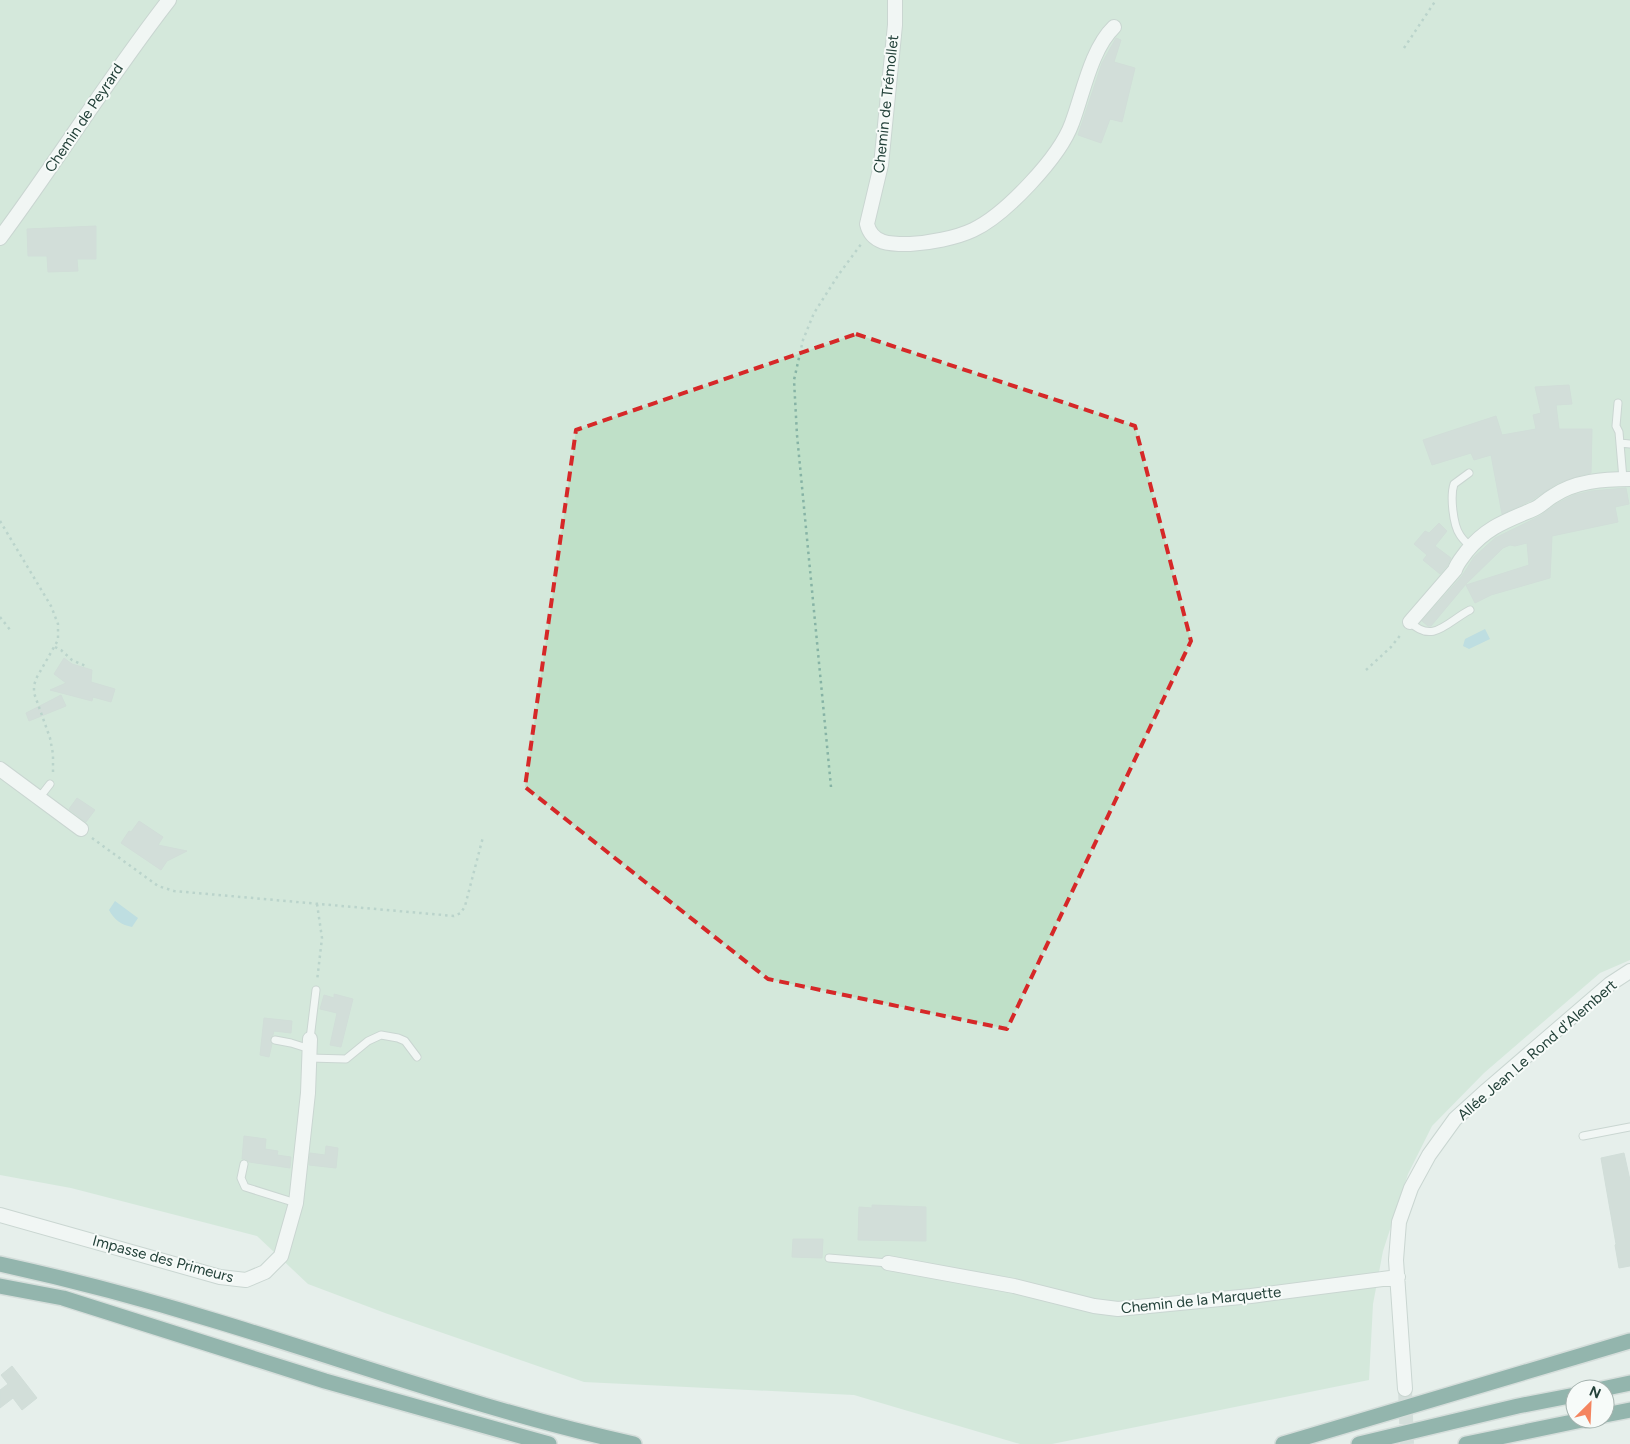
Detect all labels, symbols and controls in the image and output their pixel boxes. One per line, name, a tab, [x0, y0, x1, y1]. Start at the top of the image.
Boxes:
street label: Chemin de Trémollet	[870, 34, 902, 174]
street label: Chemin de Peyrard	[41, 60, 127, 176]
street label: Allée Jean Le Rond d'Alembert	[1454, 976, 1621, 1124]
street label: Impasse des Primeurs	[90, 1231, 236, 1287]
street label: Chemin de la Marquette	[1120, 1283, 1282, 1317]
north arrow	[1565, 1379, 1615, 1429]
text: N	[1587, 1383, 1603, 1403]

